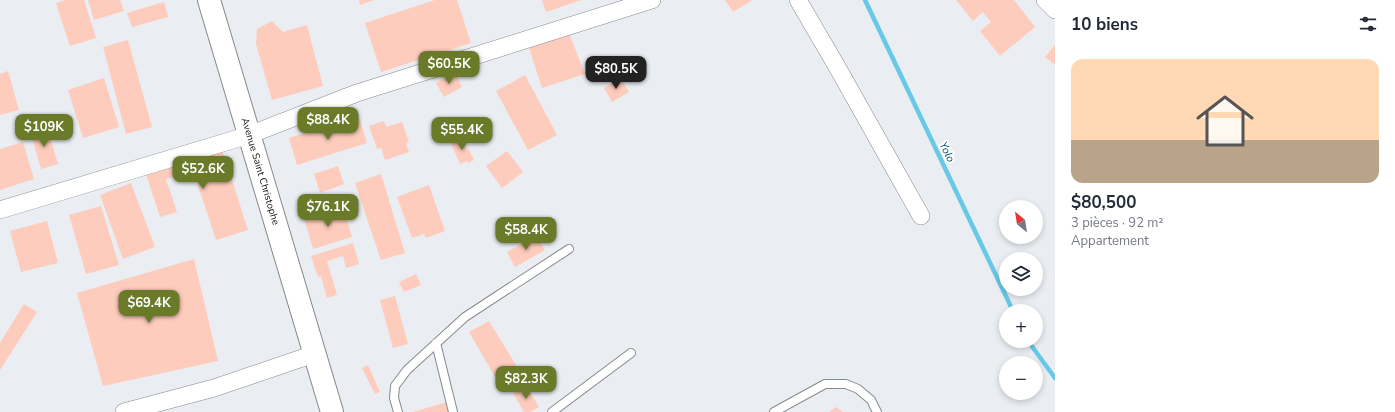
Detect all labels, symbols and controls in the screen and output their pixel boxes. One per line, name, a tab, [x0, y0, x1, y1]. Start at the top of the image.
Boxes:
text: 10 biens	[1071, 13, 1138, 36]
icon: filters	[1357, 13, 1379, 35]
pin: $60.5K	[416, 51, 482, 85]
text: $60.5K	[427, 55, 471, 73]
pin: $80.5K	[583, 56, 649, 90]
text: $80.5K	[594, 60, 638, 78]
icon: home	[1189, 85, 1261, 157]
pin: $88.4K	[295, 107, 361, 141]
text: $88.4K	[306, 111, 350, 129]
pin: $109K	[16, 114, 72, 148]
street label: Avenue Saint Christophe	[238, 116, 283, 227]
pin: $55.4K	[429, 117, 495, 151]
text: $109K	[24, 118, 64, 136]
text: $55.4K	[440, 121, 484, 139]
water label: Yolo	[936, 139, 958, 165]
pin: $52.6K	[170, 156, 236, 190]
text: $52.6K	[181, 160, 225, 178]
text: $80,500	[1071, 191, 1136, 214]
pin: $76.1K	[295, 194, 361, 228]
text: $76.1K	[306, 198, 350, 216]
north arrow	[999, 200, 1043, 244]
map controls	[999, 200, 1043, 400]
text: 3 pièces · 92 m²	[1071, 214, 1163, 232]
pin: $58.4K	[493, 217, 559, 251]
text: $58.4K	[504, 221, 548, 239]
text: Appartement	[1071, 232, 1149, 250]
button: layers	[999, 252, 1043, 296]
pin: $69.4K	[116, 290, 182, 324]
text: $69.4K	[127, 294, 171, 312]
button: +	[999, 304, 1043, 348]
button: −	[999, 356, 1043, 400]
pin: $82.3K	[493, 366, 559, 400]
text: $82.3K	[504, 370, 548, 388]

